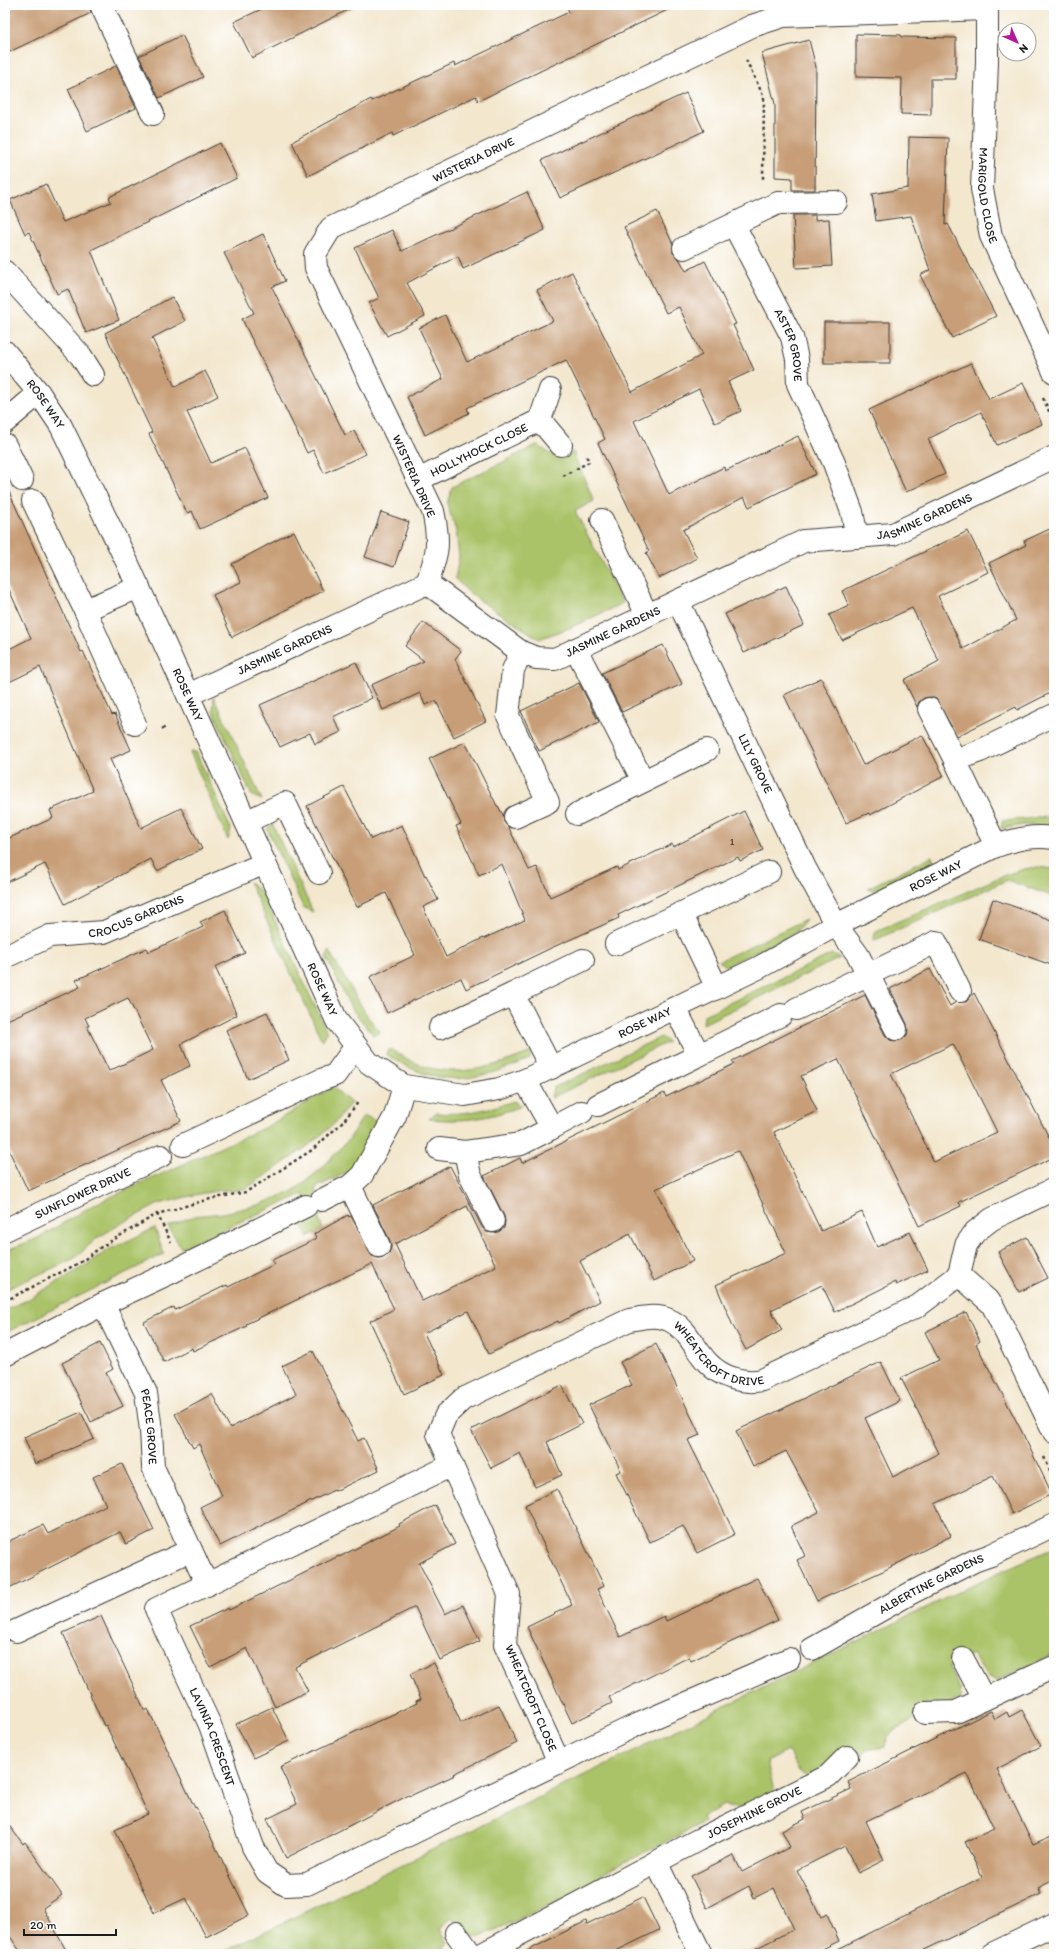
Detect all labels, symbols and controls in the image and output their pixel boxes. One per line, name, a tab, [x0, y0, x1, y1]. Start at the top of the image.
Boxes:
north arrow	[997, 22, 1037, 62]
text: N	[1016, 41, 1031, 56]
street label: WISTERIA DRIVE	[430, 134, 517, 185]
street label: MARIGOLD CLOSE	[975, 147, 1001, 246]
street label: ASTER GROVE	[771, 306, 805, 382]
street label: ROSE WAY	[24, 376, 68, 431]
street label: HOLLYHOCK CLOSE	[428, 420, 530, 480]
street label: WISTERIA DRIVE	[390, 433, 439, 520]
street label: JASMINE GARDENS	[876, 490, 975, 542]
street label: JASMINE GARDENS	[563, 603, 663, 660]
street label: JASMINE GARDENS	[235, 621, 335, 678]
street label: ROSE WAY	[169, 666, 206, 724]
street label: LILY GROVE	[735, 732, 776, 796]
house number: 1	[730, 835, 735, 848]
street label: ROSE WAY	[907, 857, 964, 895]
street label: CROCUS GARDENS	[88, 892, 186, 940]
street label: ROSE WAY	[304, 961, 341, 1018]
street label: ROSE WAY	[616, 1004, 673, 1041]
street label: SUNFLOWER DRIVE	[33, 1164, 133, 1222]
street label: WHEATCROFT DRIVE	[671, 1318, 765, 1388]
street label: PEACE GROVE	[138, 1386, 160, 1465]
street label: ALBERTINE GARDENS	[876, 1551, 986, 1617]
street label: WHEATCROFT CLOSE	[502, 1642, 560, 1754]
street label: LAVINIA CRESCENT	[187, 1685, 238, 1788]
street label: JOSEPHINE GROVE	[705, 1783, 804, 1841]
scale bar	[24, 1911, 116, 1937]
text: 20 m	[30, 1918, 57, 1932]

